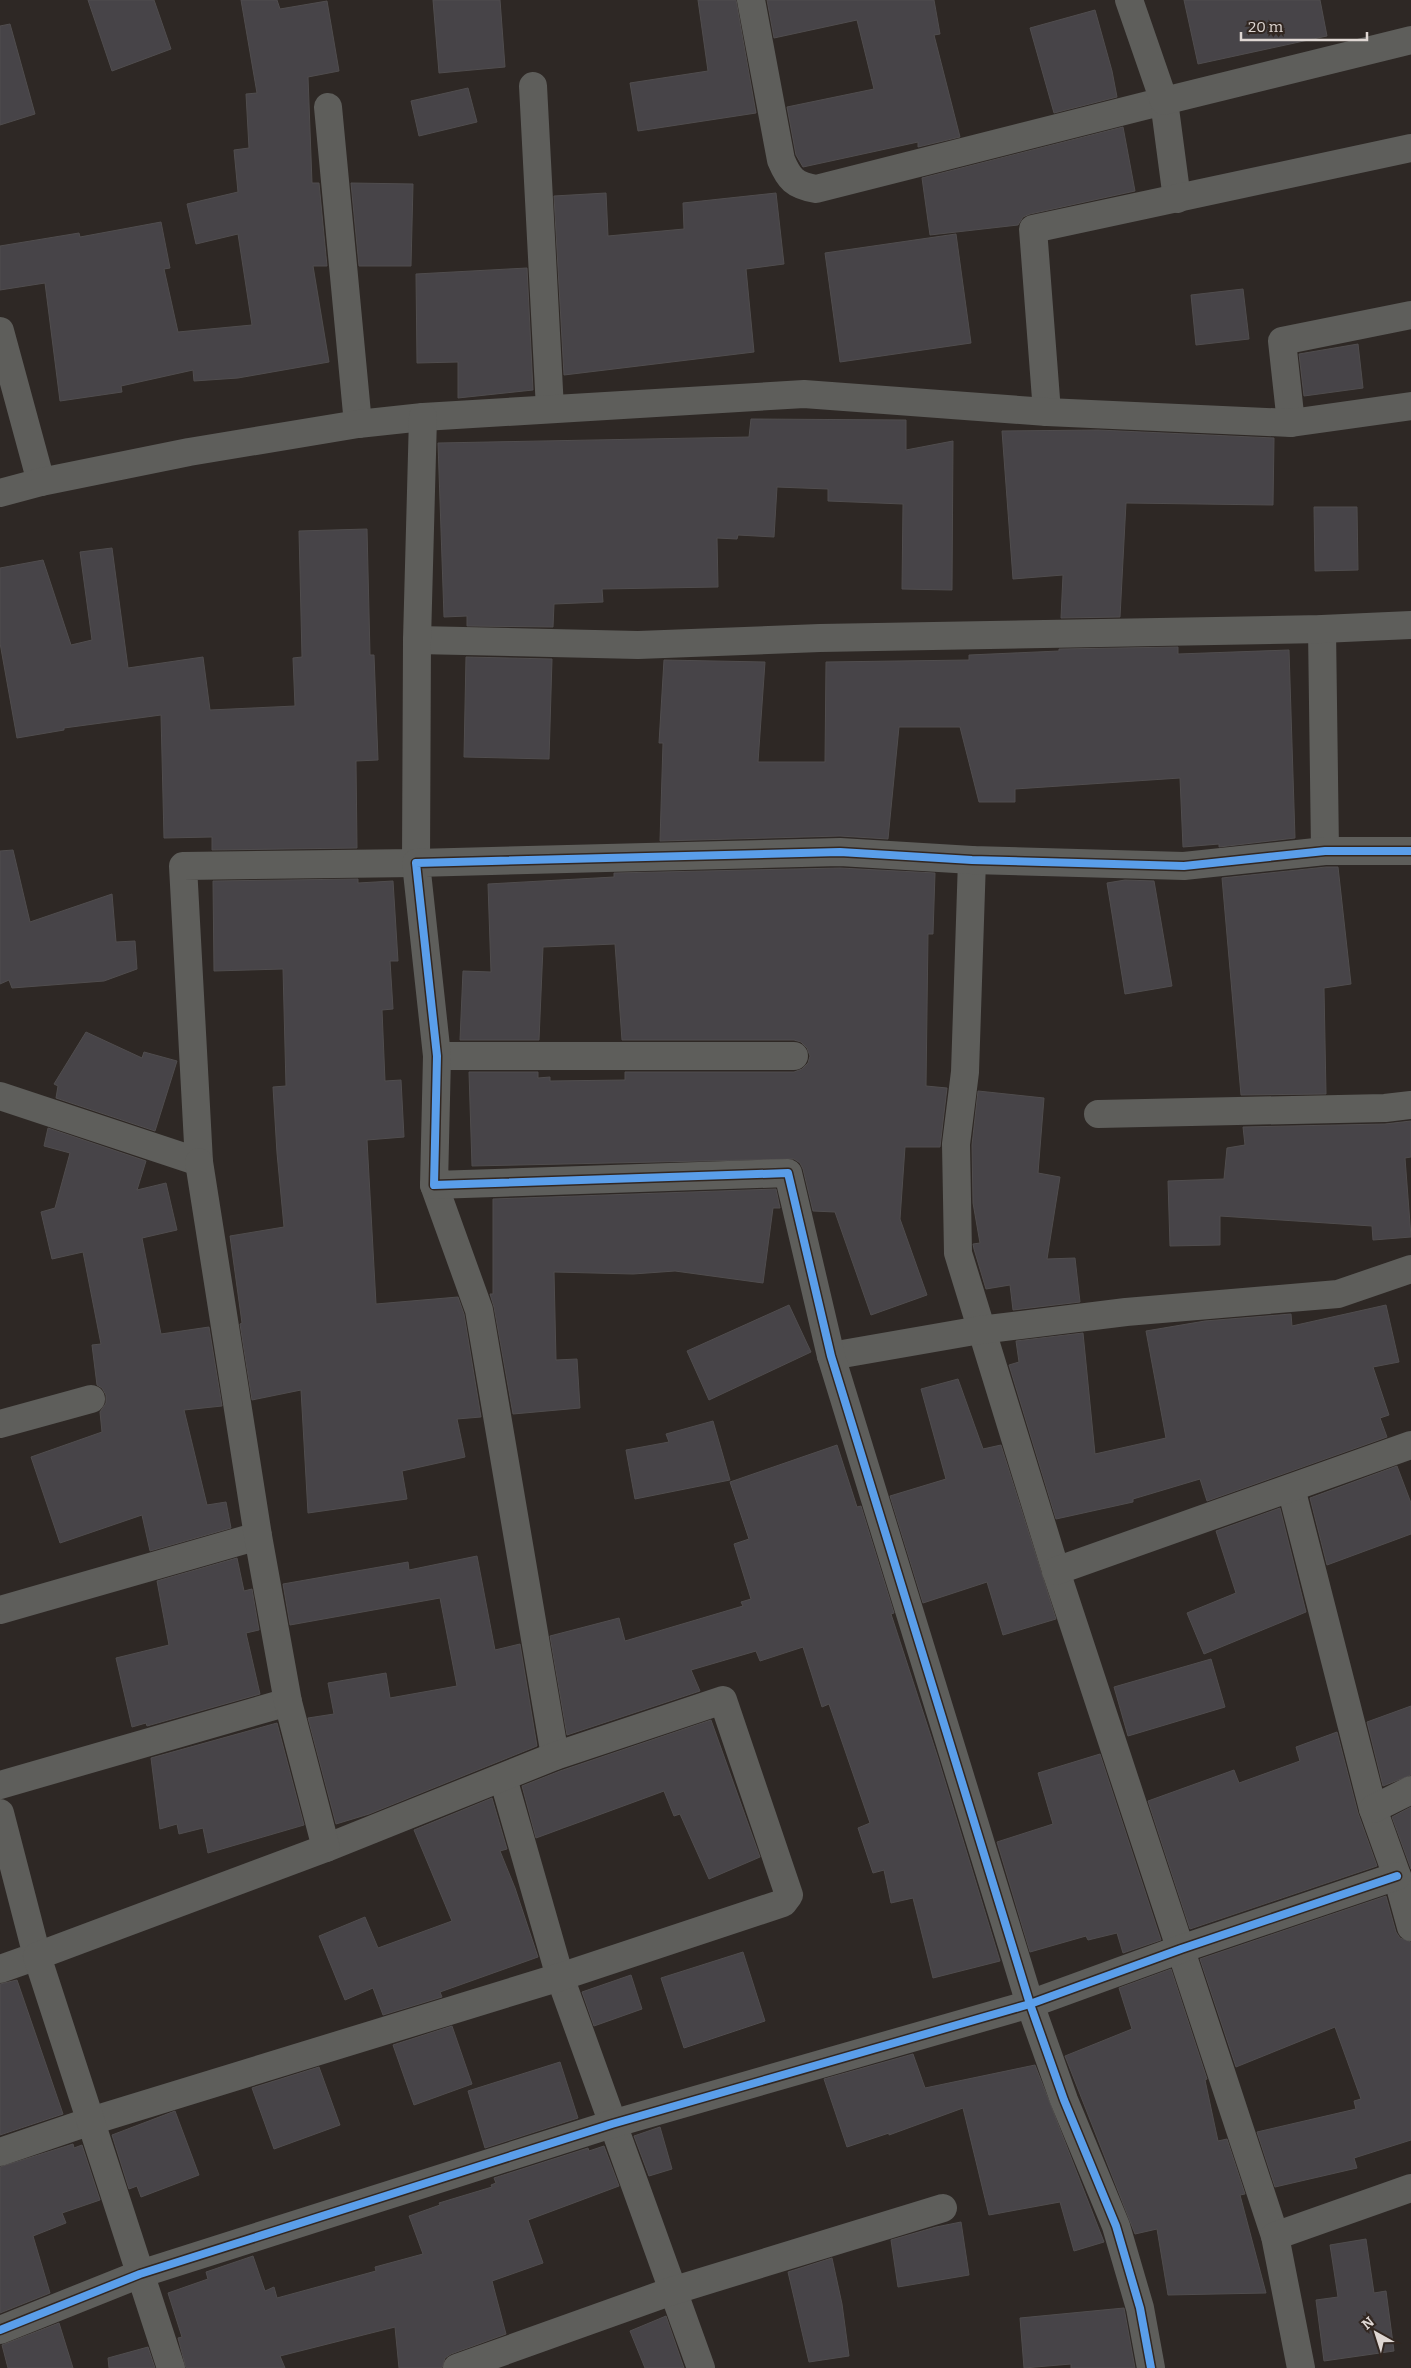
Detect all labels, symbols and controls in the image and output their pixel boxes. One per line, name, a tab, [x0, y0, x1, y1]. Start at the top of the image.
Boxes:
scale bar	[1241, 10, 1367, 42]
text: 20 m	[1248, 18, 1284, 36]
north arrow	[1351, 2308, 1401, 2358]
text: N	[1359, 2313, 1378, 2333]

